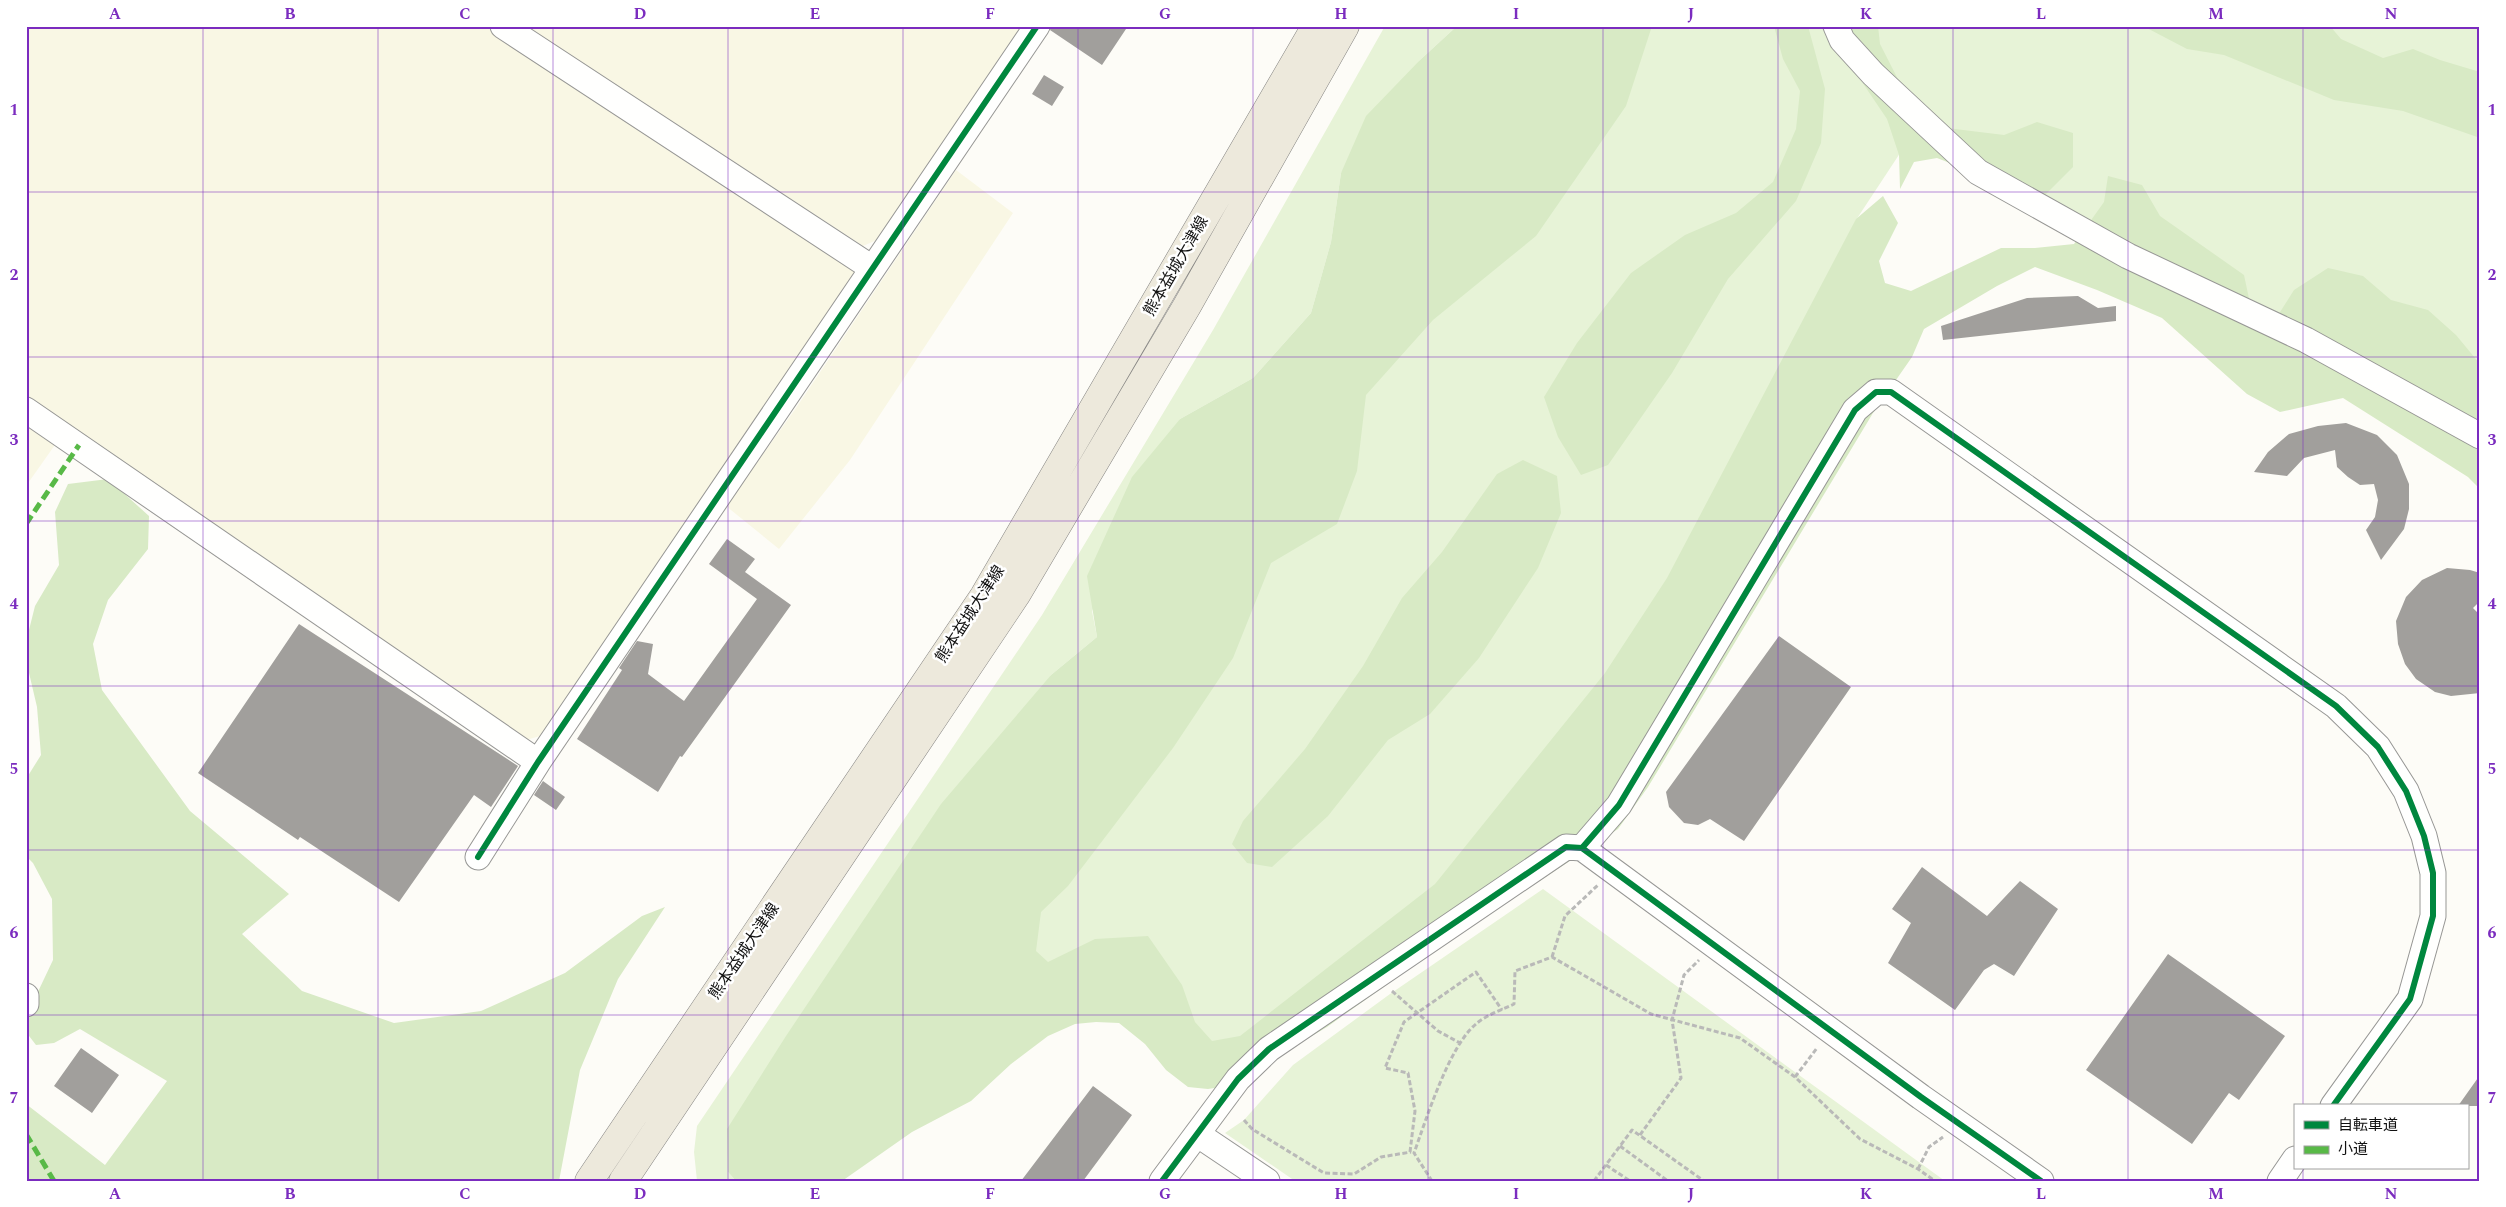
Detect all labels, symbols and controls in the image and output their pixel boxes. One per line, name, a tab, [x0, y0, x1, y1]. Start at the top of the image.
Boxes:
text: A	[109, 2, 122, 26]
text: B	[284, 2, 296, 26]
text: C	[459, 2, 471, 26]
text: D	[634, 2, 647, 26]
text: E	[810, 2, 820, 26]
text: F	[985, 2, 995, 26]
text: G	[1159, 2, 1171, 26]
text: H	[1334, 2, 1348, 26]
text: I	[1513, 2, 1519, 26]
text: J	[1688, 2, 1695, 26]
text: K	[1860, 2, 1873, 26]
text: L	[2036, 2, 2046, 26]
text: M	[2208, 2, 2224, 26]
text: N	[2384, 2, 2398, 26]
text: 1	[10, 98, 18, 122]
text: 1	[2488, 98, 2496, 122]
street label: 熊本益城大津線	[1138, 211, 1214, 321]
text: 2	[10, 263, 19, 287]
text: 2	[2488, 263, 2497, 287]
text: 3	[10, 428, 19, 452]
text: 3	[2488, 428, 2497, 452]
street label: 熊本益城大津線	[929, 560, 1011, 668]
text: 4	[10, 592, 19, 616]
text: 4	[2488, 592, 2497, 616]
text: 5	[10, 757, 18, 781]
text: 5	[2488, 757, 2496, 781]
street label: 熊本益城大津線	[703, 898, 785, 1004]
text: 6	[10, 921, 19, 945]
text: 6	[2488, 921, 2497, 945]
text: 7	[10, 1086, 19, 1110]
text: 7	[2488, 1086, 2497, 1110]
legend	[2294, 1104, 2468, 1170]
text: 自転車道	[2338, 1114, 2398, 1137]
text: 小道	[2338, 1138, 2368, 1161]
text: A	[109, 1182, 122, 1206]
text: B	[284, 1182, 296, 1206]
text: C	[459, 1182, 471, 1206]
text: D	[634, 1182, 647, 1206]
text: E	[810, 1182, 820, 1206]
text: F	[985, 1182, 995, 1206]
text: G	[1159, 1182, 1171, 1206]
text: H	[1334, 1182, 1348, 1206]
text: I	[1513, 1182, 1519, 1206]
text: J	[1688, 1182, 1695, 1206]
text: K	[1860, 1182, 1873, 1206]
text: L	[2036, 1182, 2046, 1206]
text: M	[2208, 1182, 2224, 1206]
text: N	[2384, 1182, 2398, 1206]

